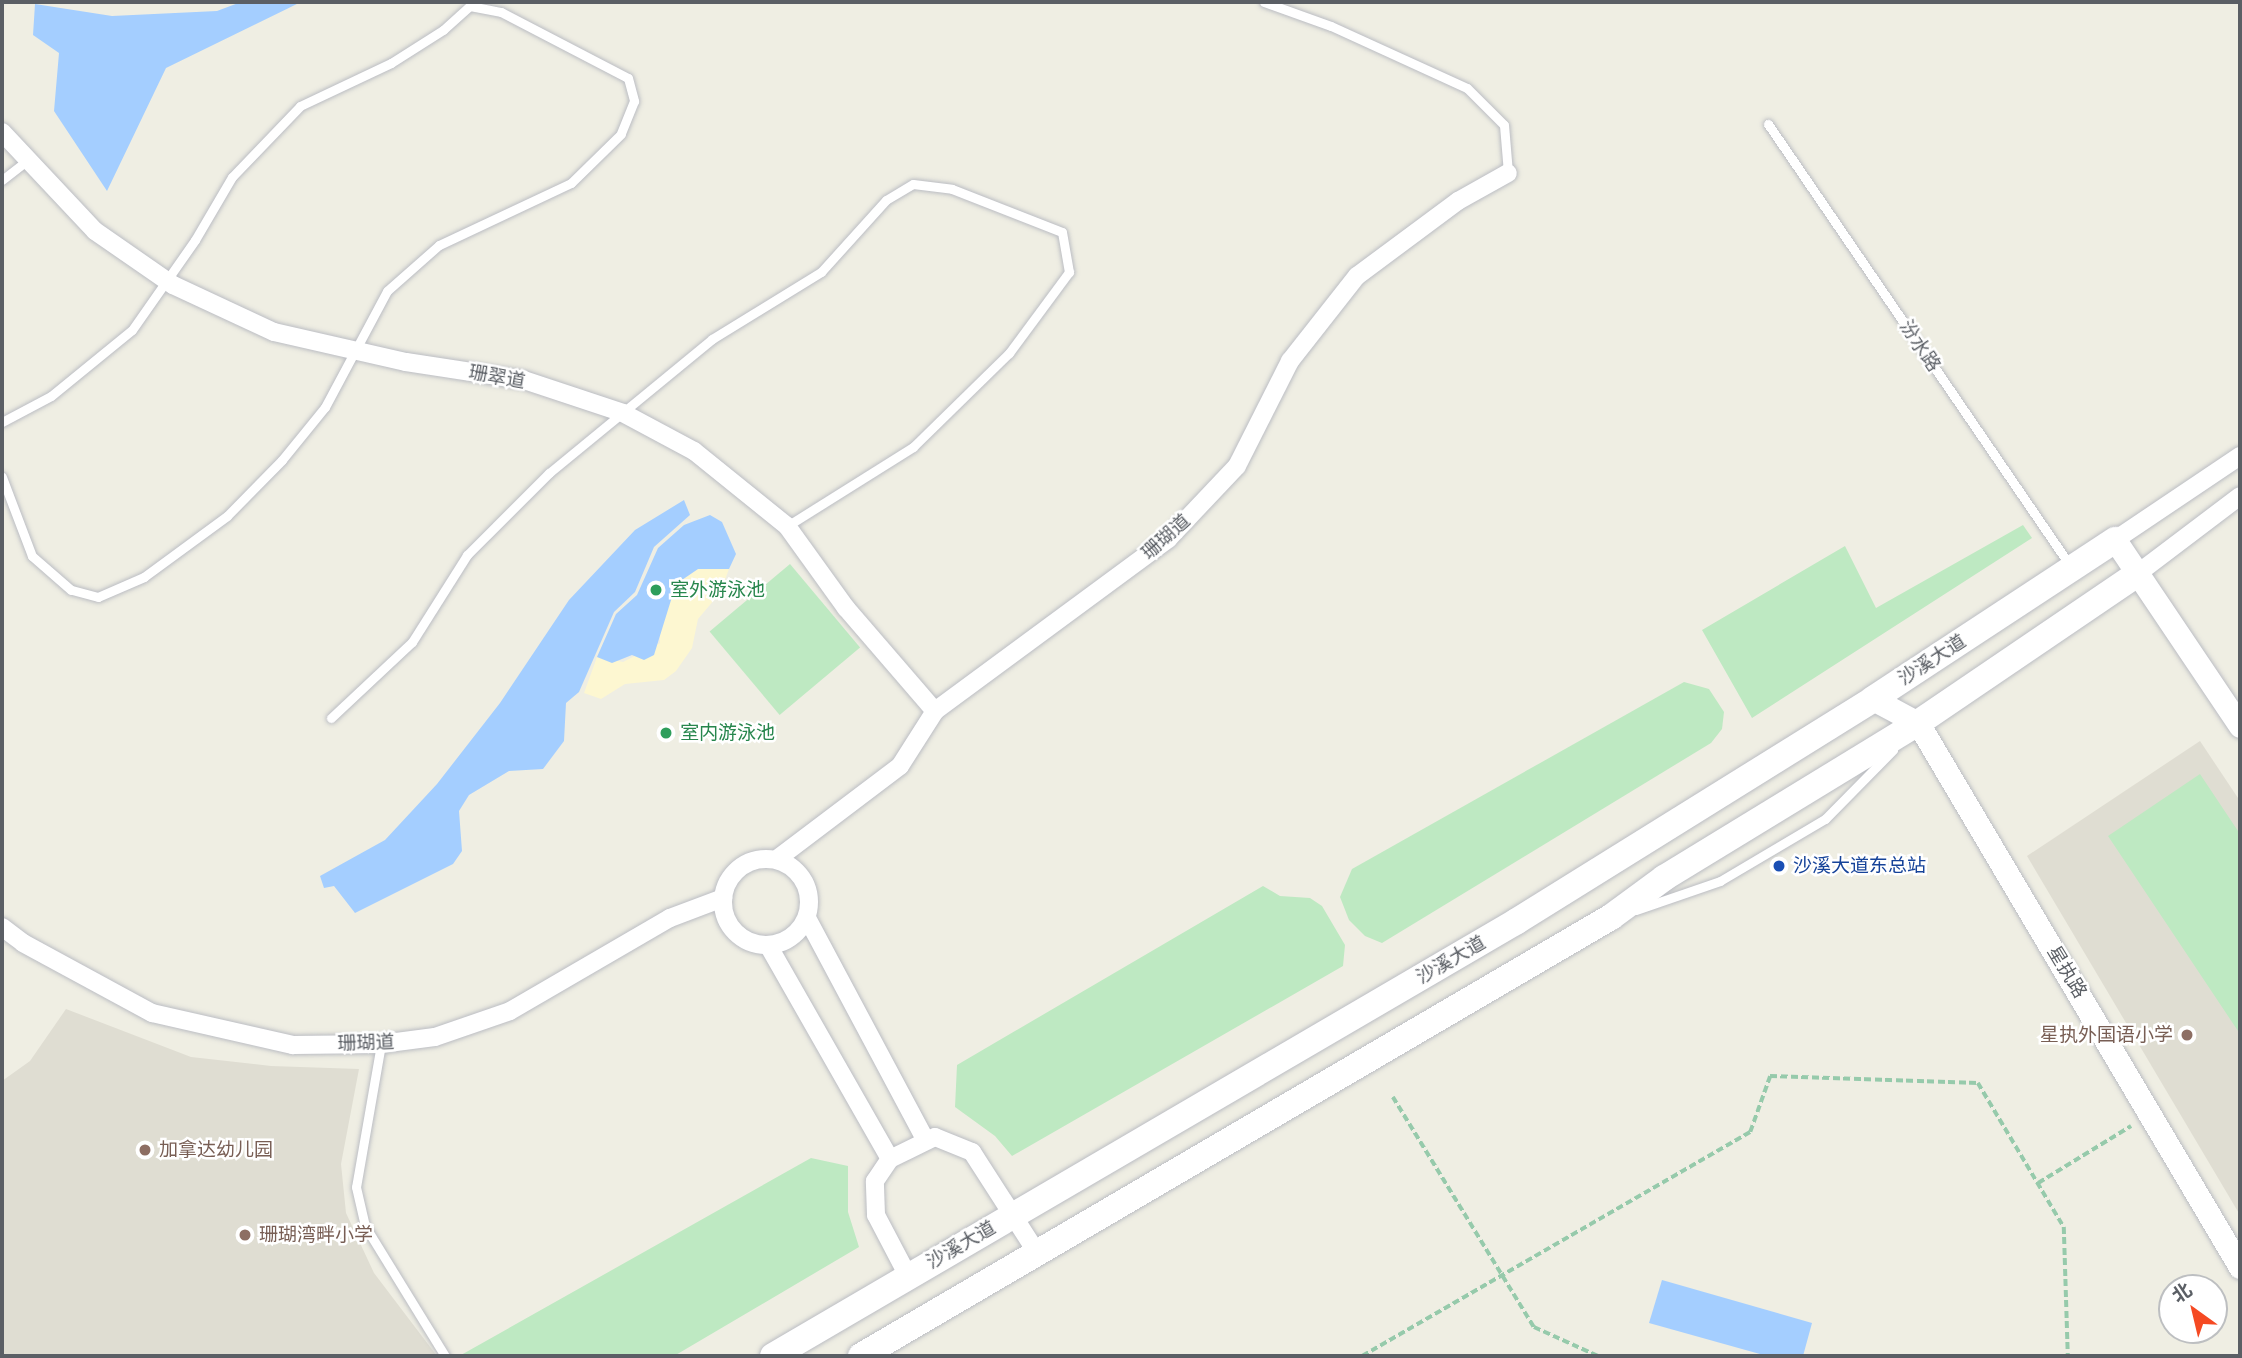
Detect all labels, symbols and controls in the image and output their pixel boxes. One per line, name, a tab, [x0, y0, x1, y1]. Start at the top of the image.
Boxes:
street label: 汾水路	[1895, 316, 1945, 376]
street label: 珊翠道	[467, 361, 527, 393]
street label: 珊瑚道	[1137, 509, 1195, 565]
place label: 室外游泳池	[670, 579, 765, 601]
marker: 室外游泳池	[648, 582, 664, 598]
street label: 沙溪大道	[1894, 630, 1970, 690]
place label: 室内游泳池	[680, 722, 775, 744]
marker: 室内游泳池	[658, 725, 674, 741]
place label: 沙溪大道东总站	[1793, 855, 1926, 877]
marker: 沙溪大道东总站	[1771, 858, 1787, 874]
street label: 沙溪大道	[1412, 931, 1490, 989]
street label: 星执路	[2043, 942, 2091, 1002]
place label: 星执外国语小学	[2040, 1024, 2173, 1046]
marker: 星执外国语小学	[2179, 1027, 2195, 1043]
street label: 珊瑚道	[337, 1031, 395, 1055]
place label: 加拿达幼儿园	[159, 1139, 273, 1161]
marker: 加拿达幼儿园	[137, 1142, 153, 1158]
street label: 沙溪大道	[922, 1216, 1000, 1274]
place label: 珊瑚湾畔小学	[259, 1224, 373, 1246]
marker: 珊瑚湾畔小学	[237, 1227, 253, 1243]
north arrow	[2158, 1274, 2228, 1344]
text: 北	[2168, 1278, 2196, 1308]

